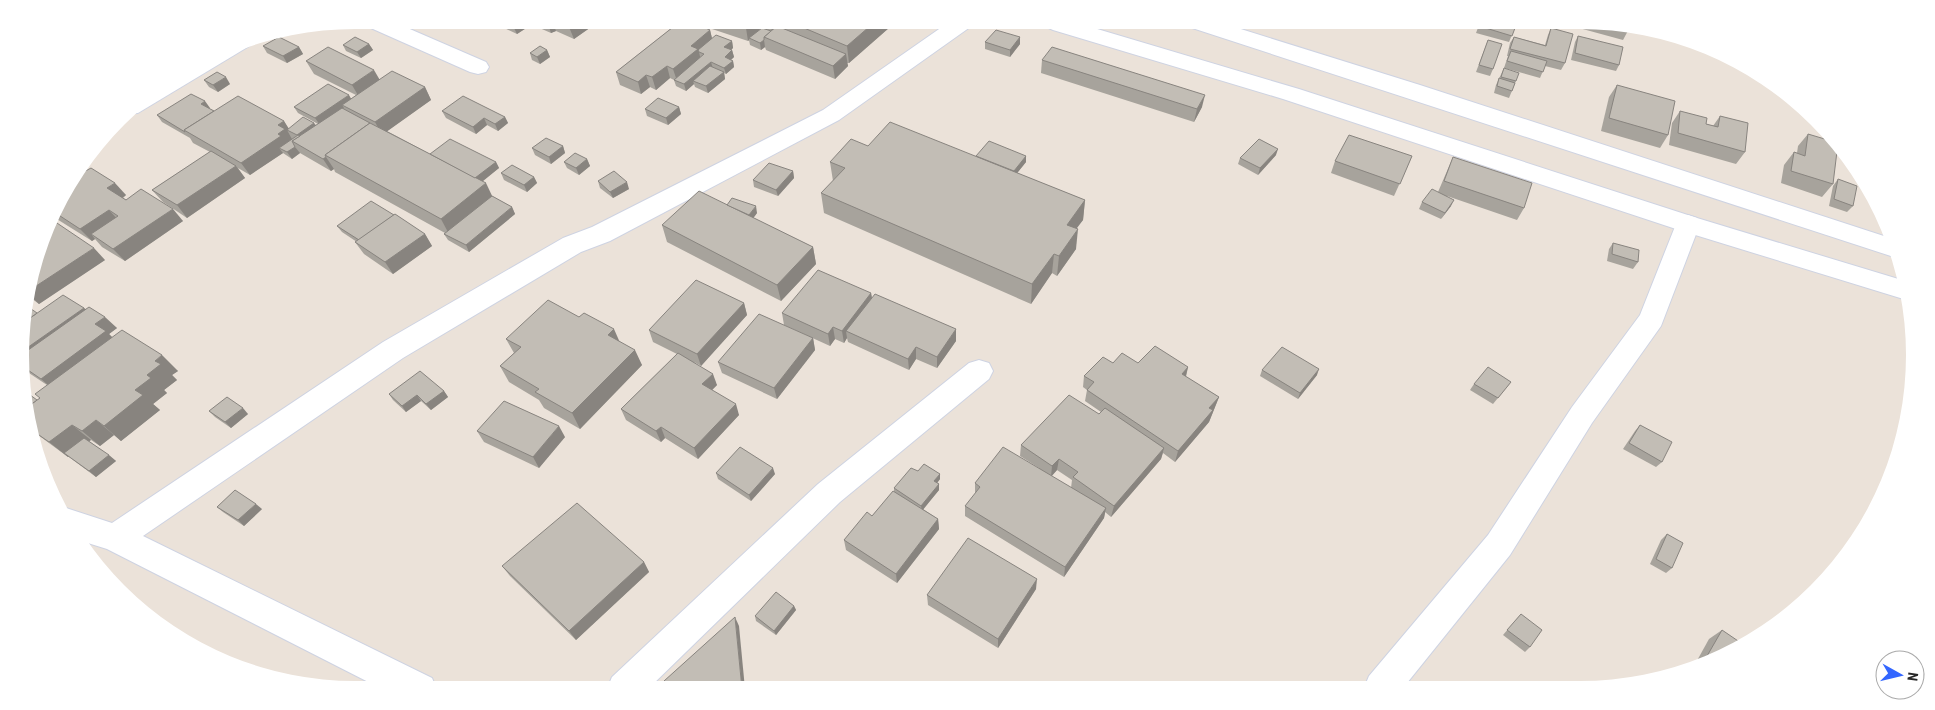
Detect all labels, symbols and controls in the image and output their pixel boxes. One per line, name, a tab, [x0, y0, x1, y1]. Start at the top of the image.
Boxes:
north arrow	[1875, 650, 1925, 700]
text: N	[1904, 671, 1921, 682]

